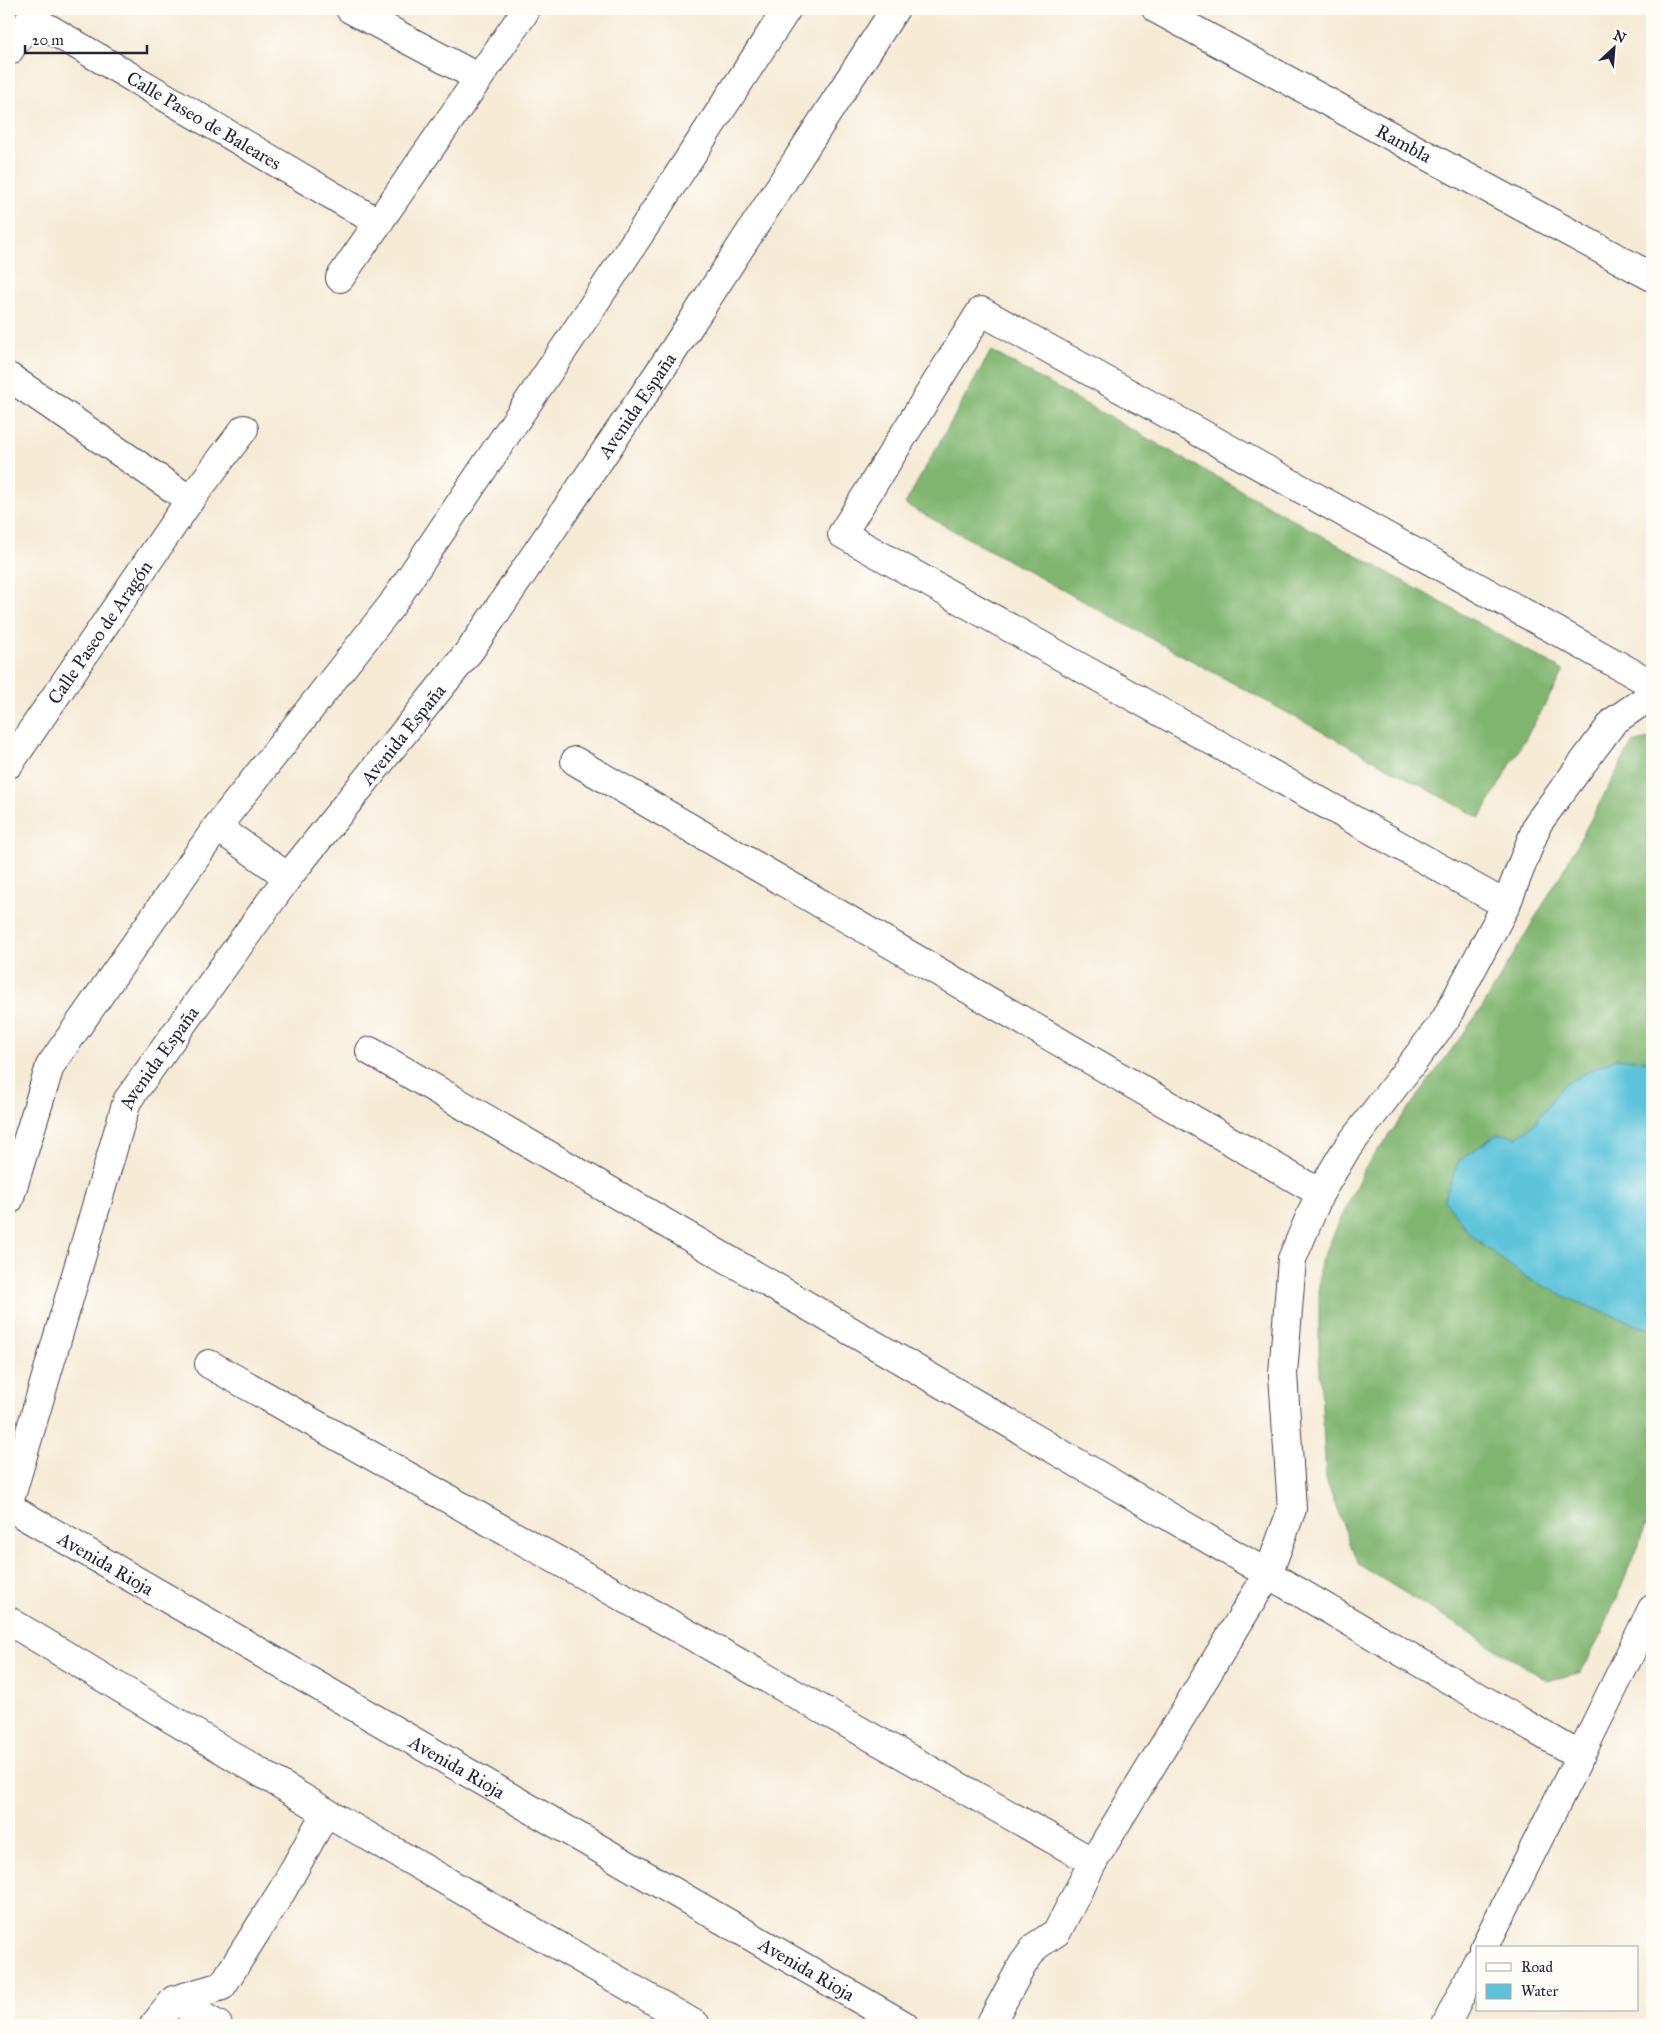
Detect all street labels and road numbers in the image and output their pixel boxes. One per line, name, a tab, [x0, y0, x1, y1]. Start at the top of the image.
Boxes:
street label: Calle Paseo de Baleares	[122, 66, 285, 175]
street label: Rambla	[1372, 119, 1436, 168]
street label: Avenida España	[593, 348, 682, 463]
street label: Calle Paseo de Aragón	[43, 556, 157, 708]
street label: Avenida España	[355, 679, 451, 790]
street label: Avenida España	[114, 1001, 204, 1113]
street label: Avenida Rioja	[53, 1526, 159, 1601]
street label: Avenida Rioja	[404, 1730, 510, 1804]
street label: Avenida Rioja	[754, 1932, 860, 2006]

